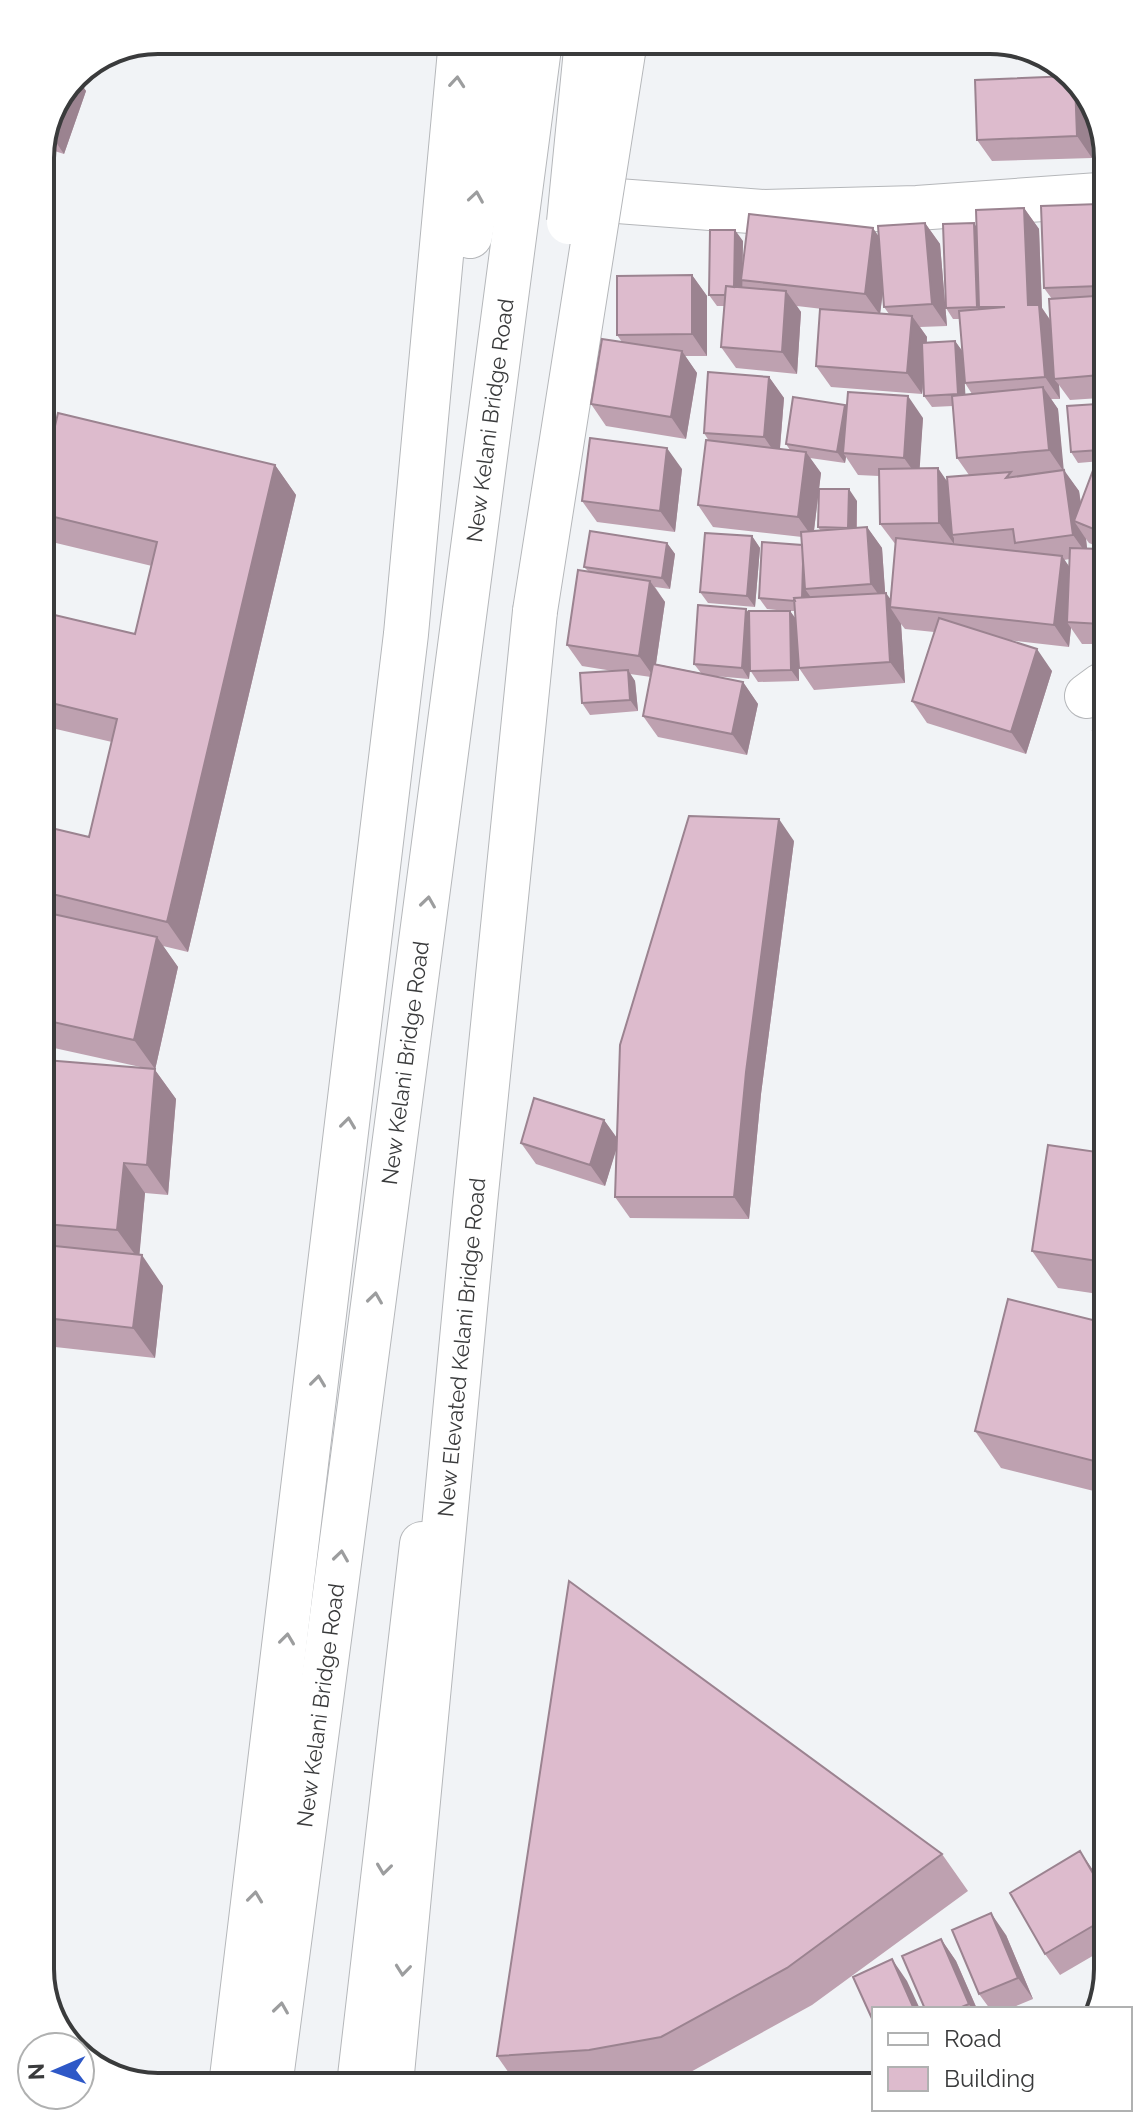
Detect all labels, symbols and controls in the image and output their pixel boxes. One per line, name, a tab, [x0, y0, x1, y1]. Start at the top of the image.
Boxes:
one-way arrow	[449, 75, 466, 88]
one-way arrow	[467, 191, 484, 204]
street label: New Kelani Bridge Road	[461, 297, 519, 544]
one-way arrow	[419, 895, 436, 908]
street label: New Kelani Bridge Road	[376, 939, 434, 1186]
one-way arrow	[340, 1116, 357, 1129]
street label: New Elevated Kelani Bridge Road	[432, 1177, 490, 1518]
one-way arrow	[366, 1292, 383, 1305]
one-way arrow	[309, 1374, 326, 1387]
one-way arrow	[332, 1549, 349, 1562]
street label: New Kelani Bridge Road	[291, 1582, 349, 1829]
one-way arrow	[278, 1633, 295, 1646]
one-way arrow	[375, 1863, 392, 1876]
one-way arrow	[246, 1891, 263, 1904]
one-way arrow	[394, 1964, 411, 1977]
one-way arrow	[272, 2001, 289, 2014]
legend	[872, 2007, 1132, 2111]
text: Road	[944, 2024, 1002, 2053]
north arrow	[16, 2031, 96, 2111]
text: N	[23, 2063, 49, 2081]
text: Building	[944, 2064, 1035, 2093]

